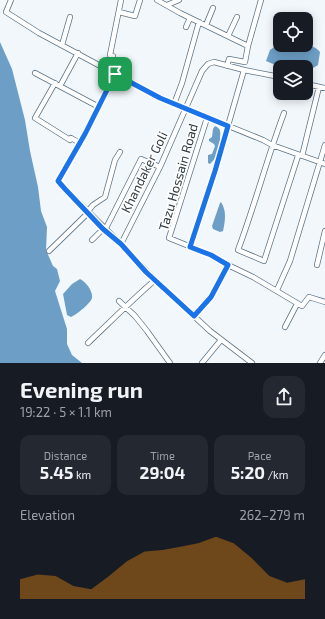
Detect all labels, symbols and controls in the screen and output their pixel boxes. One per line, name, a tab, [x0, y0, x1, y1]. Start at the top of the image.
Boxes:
map controls	[273, 12, 313, 100]
button: locate	[273, 12, 313, 52]
pin	[98, 57, 132, 91]
button: layers	[273, 60, 313, 100]
icon: arrive	[104, 63, 126, 85]
street label: Tazu Hossain Road	[155, 122, 201, 232]
street label: Khandaker Goli	[117, 129, 171, 215]
text: Evening run	[20, 376, 143, 402]
button: share	[263, 376, 305, 418]
text: 19:22 · 5 × 1.1 km	[20, 404, 112, 420]
text: Distance	[44, 449, 87, 462]
text: Time	[150, 449, 175, 462]
text: Pace	[248, 449, 271, 462]
text: 5.45	[40, 462, 73, 482]
text: 29:04	[140, 462, 185, 482]
text: 5:20	[231, 462, 265, 482]
text: km	[73, 468, 91, 481]
text: /km	[265, 468, 288, 481]
text: Elevation	[20, 507, 75, 523]
text: 262–279 m	[240, 507, 305, 523]

